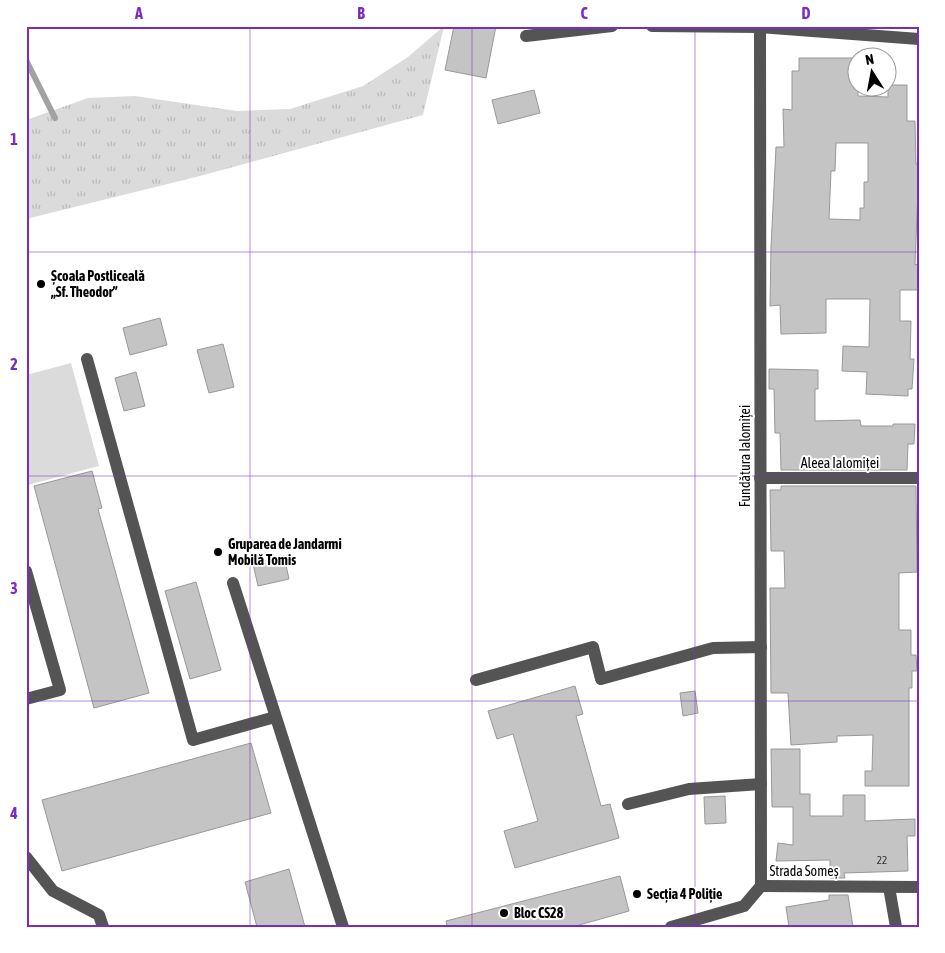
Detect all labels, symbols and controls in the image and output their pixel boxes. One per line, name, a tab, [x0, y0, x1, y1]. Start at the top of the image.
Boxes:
text: A	[134, 4, 143, 22]
text: B	[357, 4, 365, 22]
text: C	[580, 4, 588, 22]
text: D	[802, 4, 811, 22]
north arrow	[848, 48, 898, 98]
text: N	[864, 51, 875, 68]
text: 1	[10, 130, 18, 148]
place label: Școala Postliceală „Sf. Theodor”	[50, 268, 145, 300]
marker: Școala Postliceală „Sf. Theodor”	[35, 278, 47, 290]
text: 2	[10, 355, 18, 373]
street label: Fundătura Ialomiței	[737, 405, 753, 507]
street label: Aleea Ialomiței	[801, 455, 879, 471]
place label: Gruparea de Jandarmi Mobilă Tomis	[228, 536, 342, 568]
marker: Gruparea de Jandarmi Mobilă Tomis	[212, 546, 224, 558]
text: 3	[10, 579, 18, 597]
text: 4	[9, 804, 18, 822]
house number: 22	[877, 854, 887, 866]
street label: Strada Someș	[769, 863, 839, 879]
place label: Secția 4 Poliție	[647, 886, 722, 903]
marker: Secția 4 Poliție	[631, 888, 643, 900]
place label: Bloc CS28	[514, 905, 564, 921]
marker: Bloc CS28	[498, 907, 510, 919]

